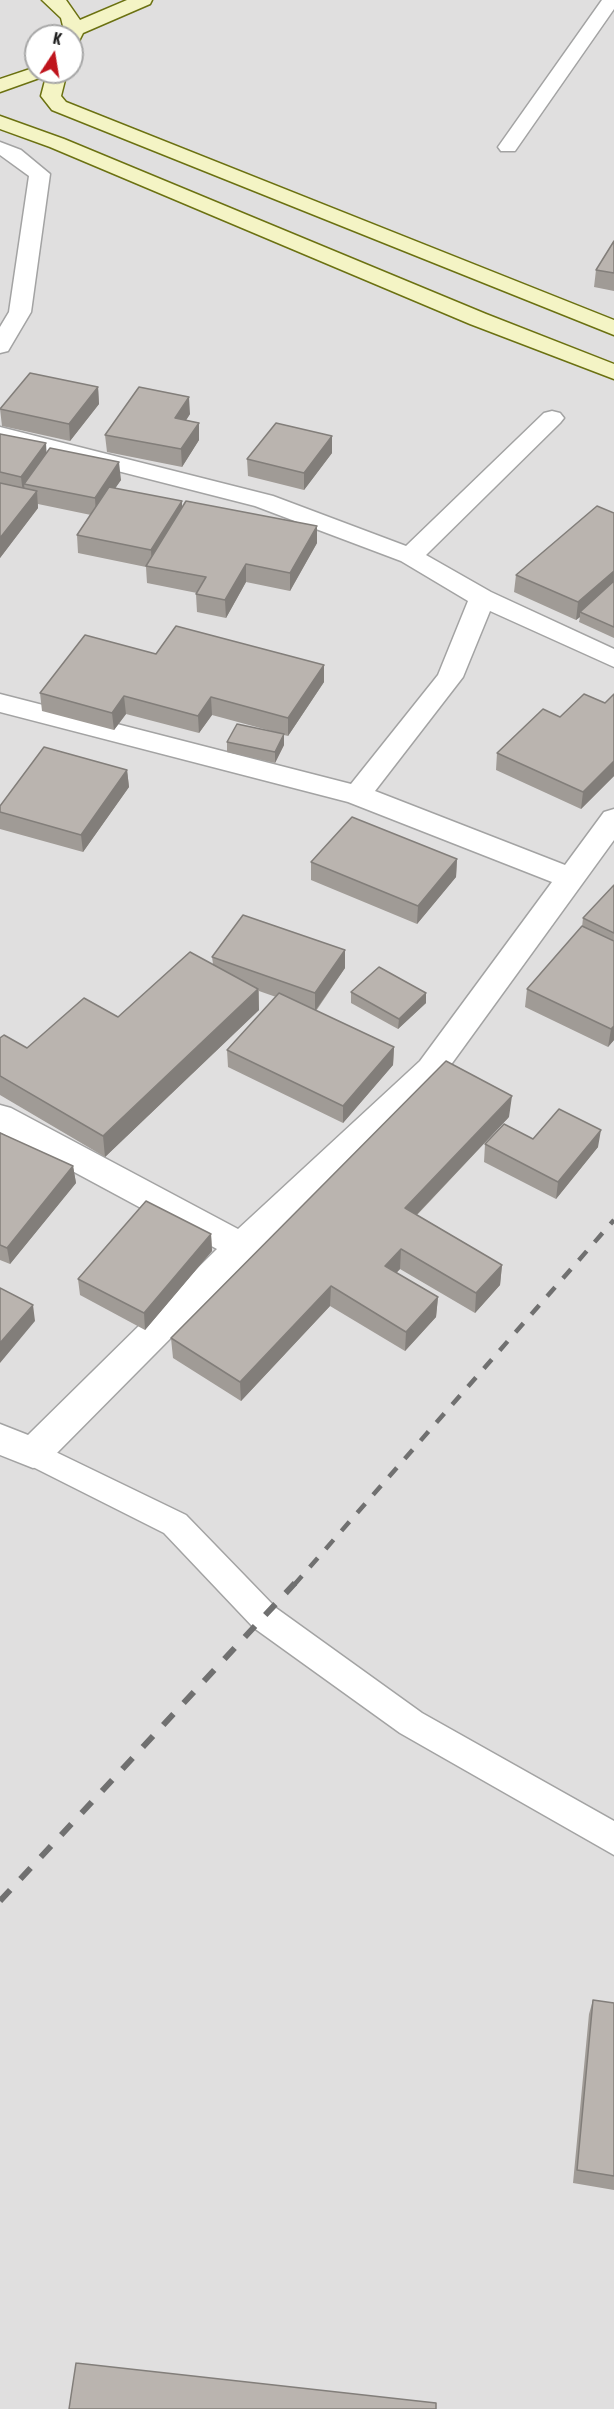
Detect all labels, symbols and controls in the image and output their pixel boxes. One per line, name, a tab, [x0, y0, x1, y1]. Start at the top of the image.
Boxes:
north arrow	[24, 24, 84, 84]
text: K	[52, 29, 63, 48]

